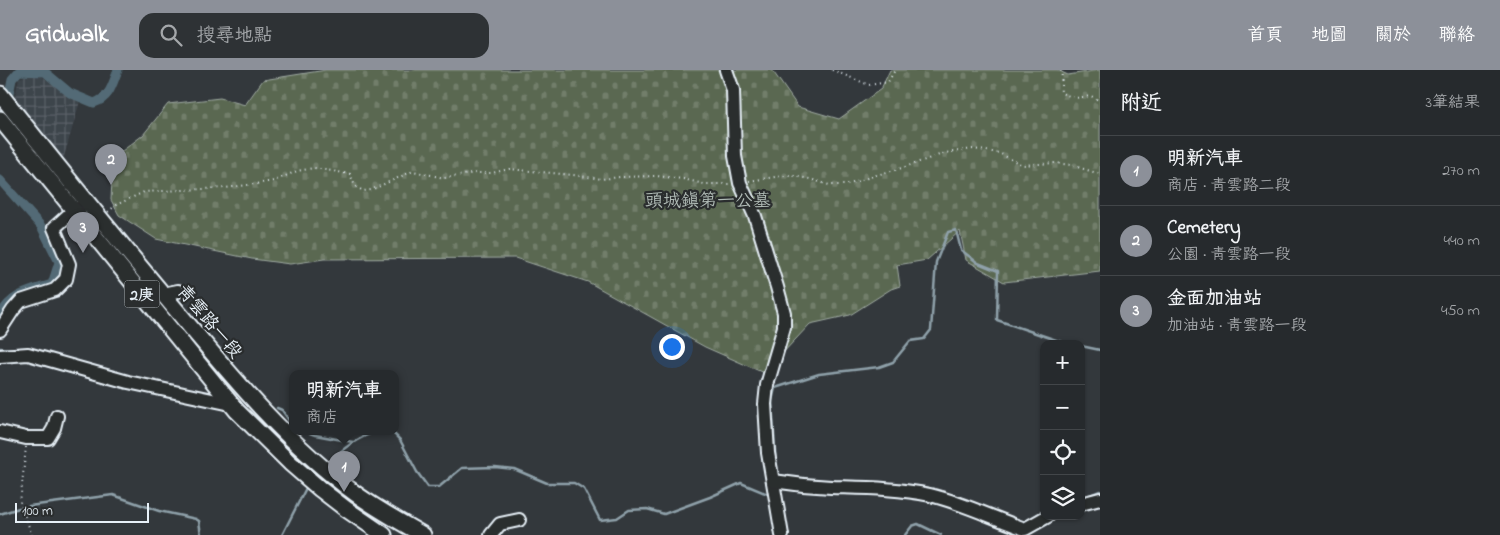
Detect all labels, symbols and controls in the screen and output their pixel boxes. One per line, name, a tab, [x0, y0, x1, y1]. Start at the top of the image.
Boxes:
search box	[139, 13, 489, 58]
text: Gridwalk	[25, 18, 109, 53]
icon: search	[157, 21, 185, 49]
text: 搜尋地點	[197, 23, 273, 50]
text: 首頁	[1247, 23, 1283, 49]
text: 地圖	[1311, 23, 1347, 49]
text: 關於	[1375, 23, 1411, 49]
text: 聯絡	[1439, 23, 1475, 49]
text: 附近	[1120, 89, 1162, 119]
text: 3筆結果	[1425, 91, 1480, 115]
pin: 2	[95, 144, 127, 185]
text: 明新汽車	[1167, 146, 1243, 173]
text: 1	[1133, 159, 1139, 183]
text: 270 m	[1442, 159, 1480, 183]
text: 商店 · 青雲路二段	[1167, 174, 1290, 198]
park label: 頭城鎮第一公墓	[645, 189, 771, 215]
pin: 3	[67, 212, 99, 253]
text: Cemetery	[1167, 215, 1241, 242]
text: 2	[1132, 229, 1140, 253]
text: 440 m	[1443, 229, 1480, 253]
text: 公園 · 青雲路一段	[1167, 243, 1290, 267]
street label: 青雲路一段	[170, 279, 247, 365]
road number: 2庚	[124, 280, 160, 308]
text: 金面加油站	[1167, 286, 1262, 313]
text: 3	[1133, 299, 1139, 323]
text: 450 m	[1441, 299, 1480, 323]
text: 加油站 · 青雲路一段	[1167, 314, 1306, 338]
your location	[659, 334, 685, 360]
map controls	[1040, 340, 1085, 520]
button: +	[1040, 340, 1085, 385]
popup	[289, 370, 399, 435]
text: 明新汽車	[306, 378, 382, 405]
button: −	[1040, 385, 1085, 430]
text: 商店	[306, 406, 338, 430]
button: locate	[1040, 430, 1085, 475]
pin: 1	[328, 451, 360, 492]
button: layers	[1040, 475, 1085, 520]
scale bar	[15, 500, 149, 523]
text: 100 m	[22, 501, 53, 522]

